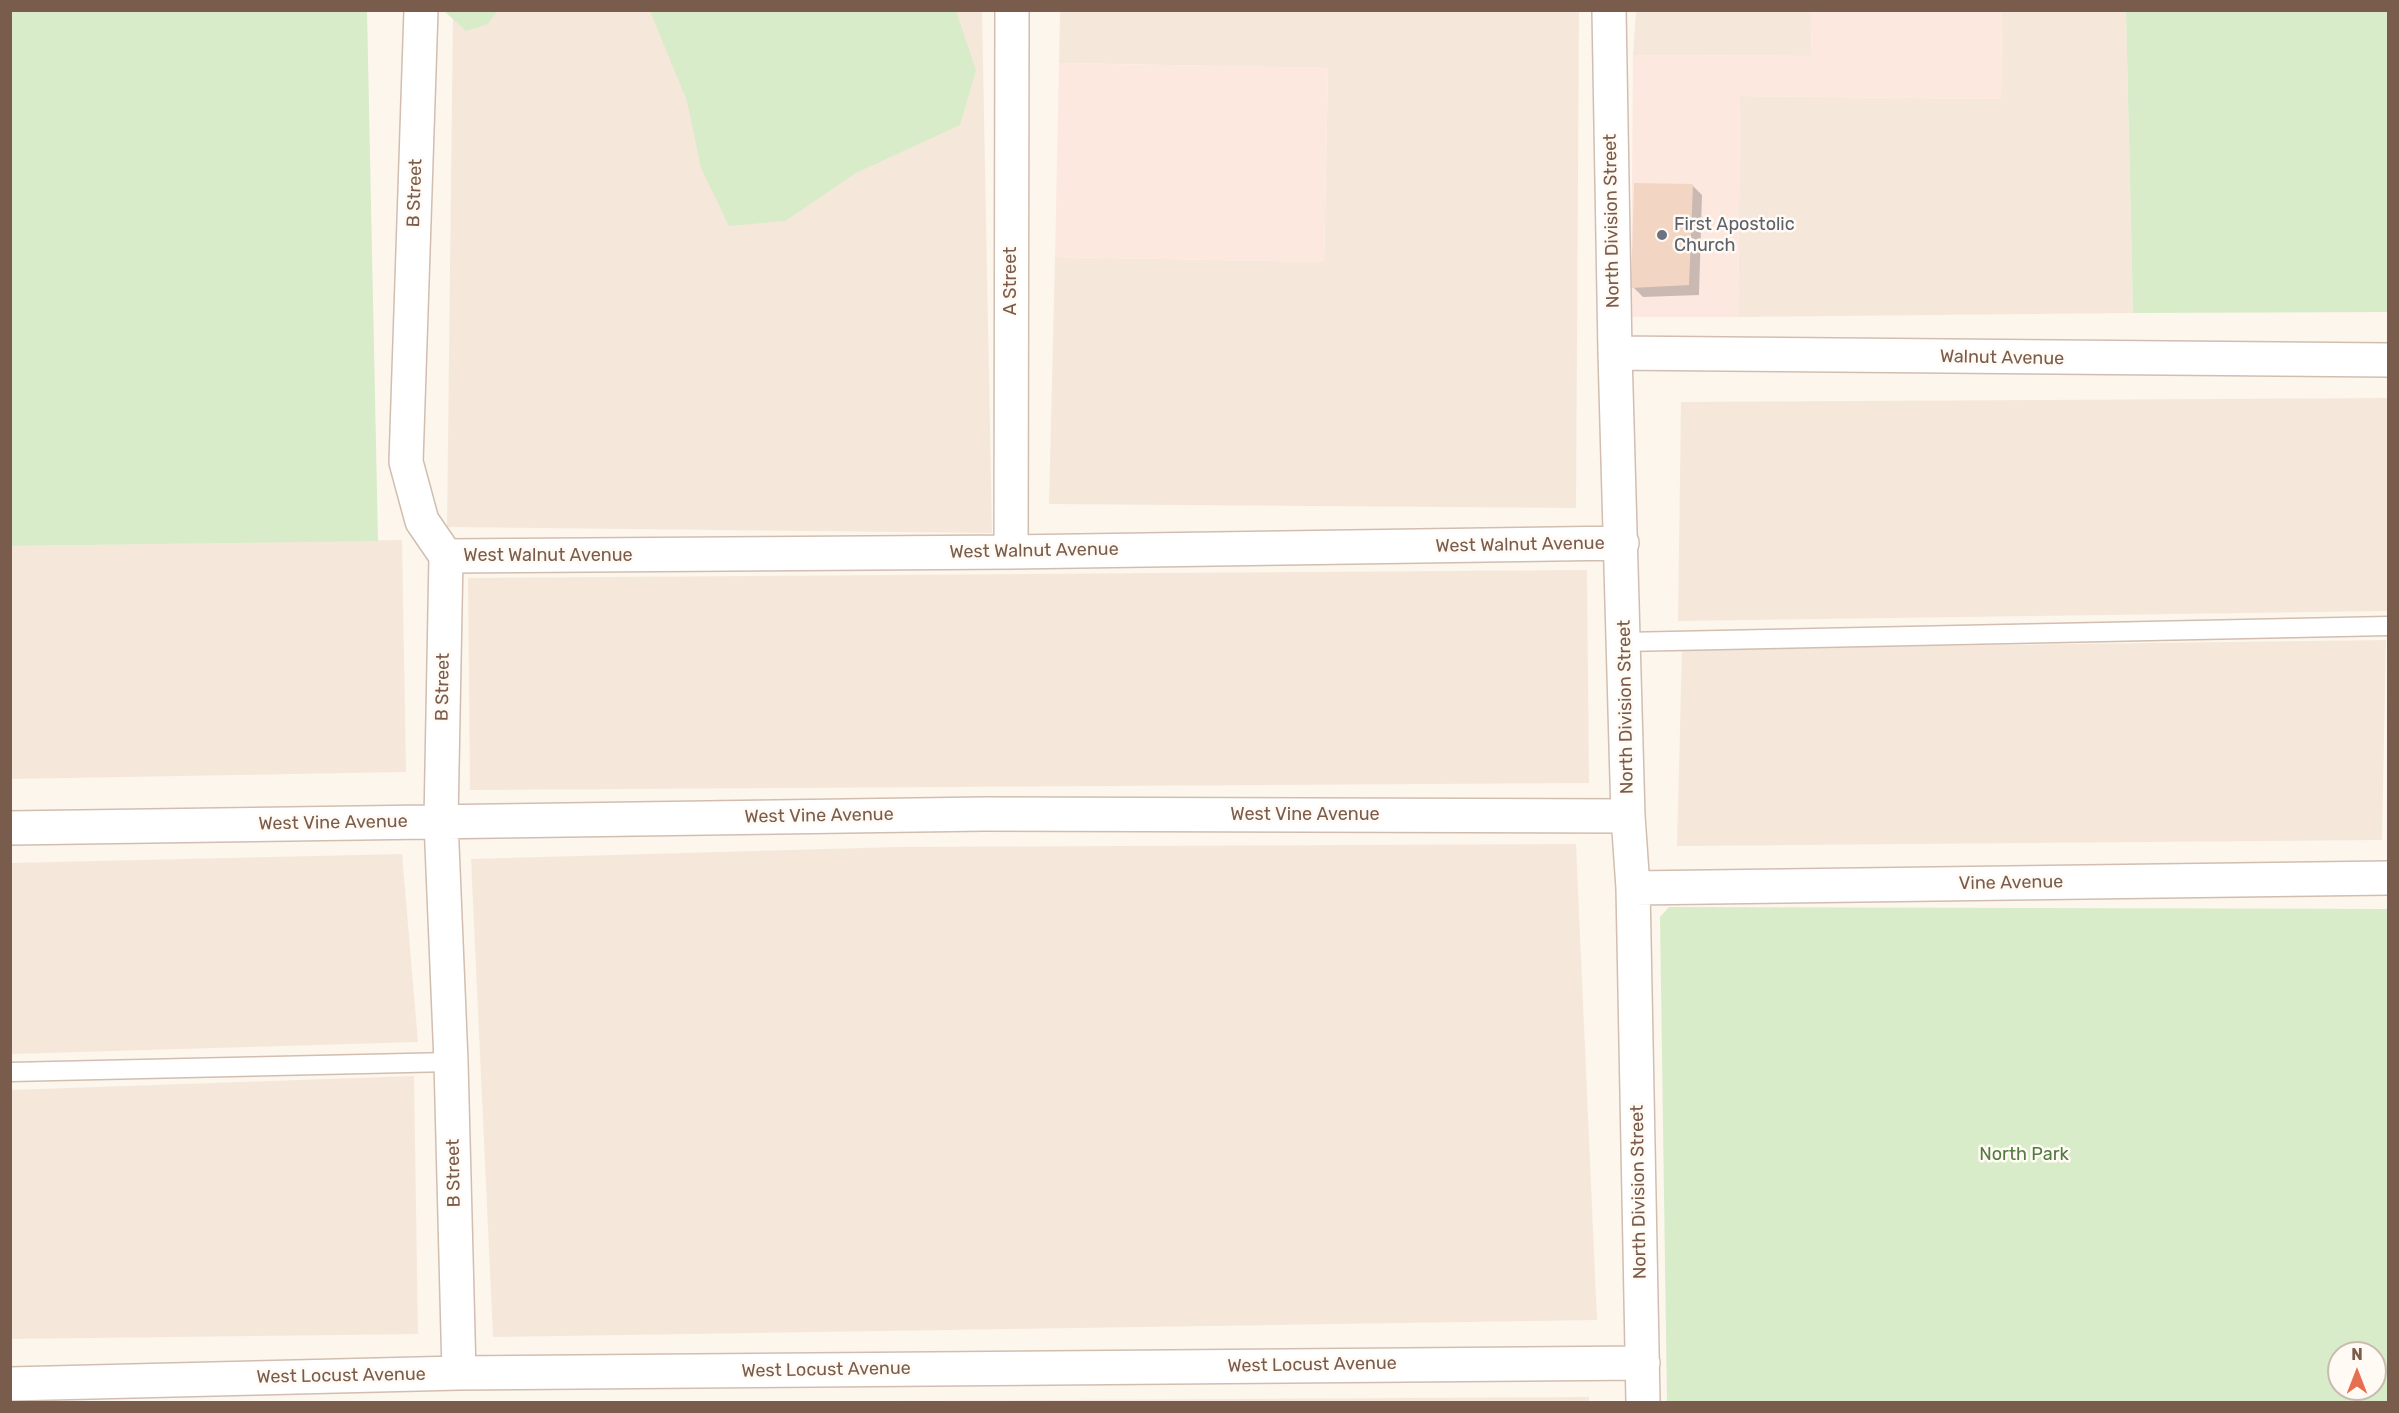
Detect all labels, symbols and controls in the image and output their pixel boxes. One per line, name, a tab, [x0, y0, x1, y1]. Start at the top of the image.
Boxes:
street label: North Division Street	[1600, 134, 1624, 308]
street label: B Street	[403, 158, 427, 228]
place label: First Apostolic Church	[1674, 214, 1795, 256]
marker: First Apostolic Church	[1655, 228, 1669, 242]
street label: A Street	[1000, 247, 1022, 315]
street label: Walnut Avenue	[1940, 346, 2064, 370]
street label: West Walnut Avenue	[1435, 533, 1605, 557]
street label: West Walnut Avenue	[949, 539, 1119, 563]
street label: West Walnut Avenue	[463, 545, 633, 567]
street label: North Division Street	[1614, 620, 1638, 794]
street label: B Street	[432, 653, 454, 721]
street label: West Vine Avenue	[744, 804, 894, 828]
street label: West Vine Avenue	[1230, 804, 1380, 826]
street label: West Vine Avenue	[258, 811, 408, 835]
street label: Vine Avenue	[1959, 871, 2063, 895]
street label: North Division Street	[1627, 1105, 1651, 1279]
street label: B Street	[443, 1139, 465, 1207]
park label: North Park	[1979, 1144, 2069, 1166]
north arrow	[2327, 1341, 2387, 1401]
text: N	[2351, 1345, 2363, 1364]
street label: West Locust Avenue	[1227, 1353, 1397, 1377]
street label: West Locust Avenue	[741, 1358, 911, 1382]
street label: West Locust Avenue	[256, 1364, 426, 1388]

